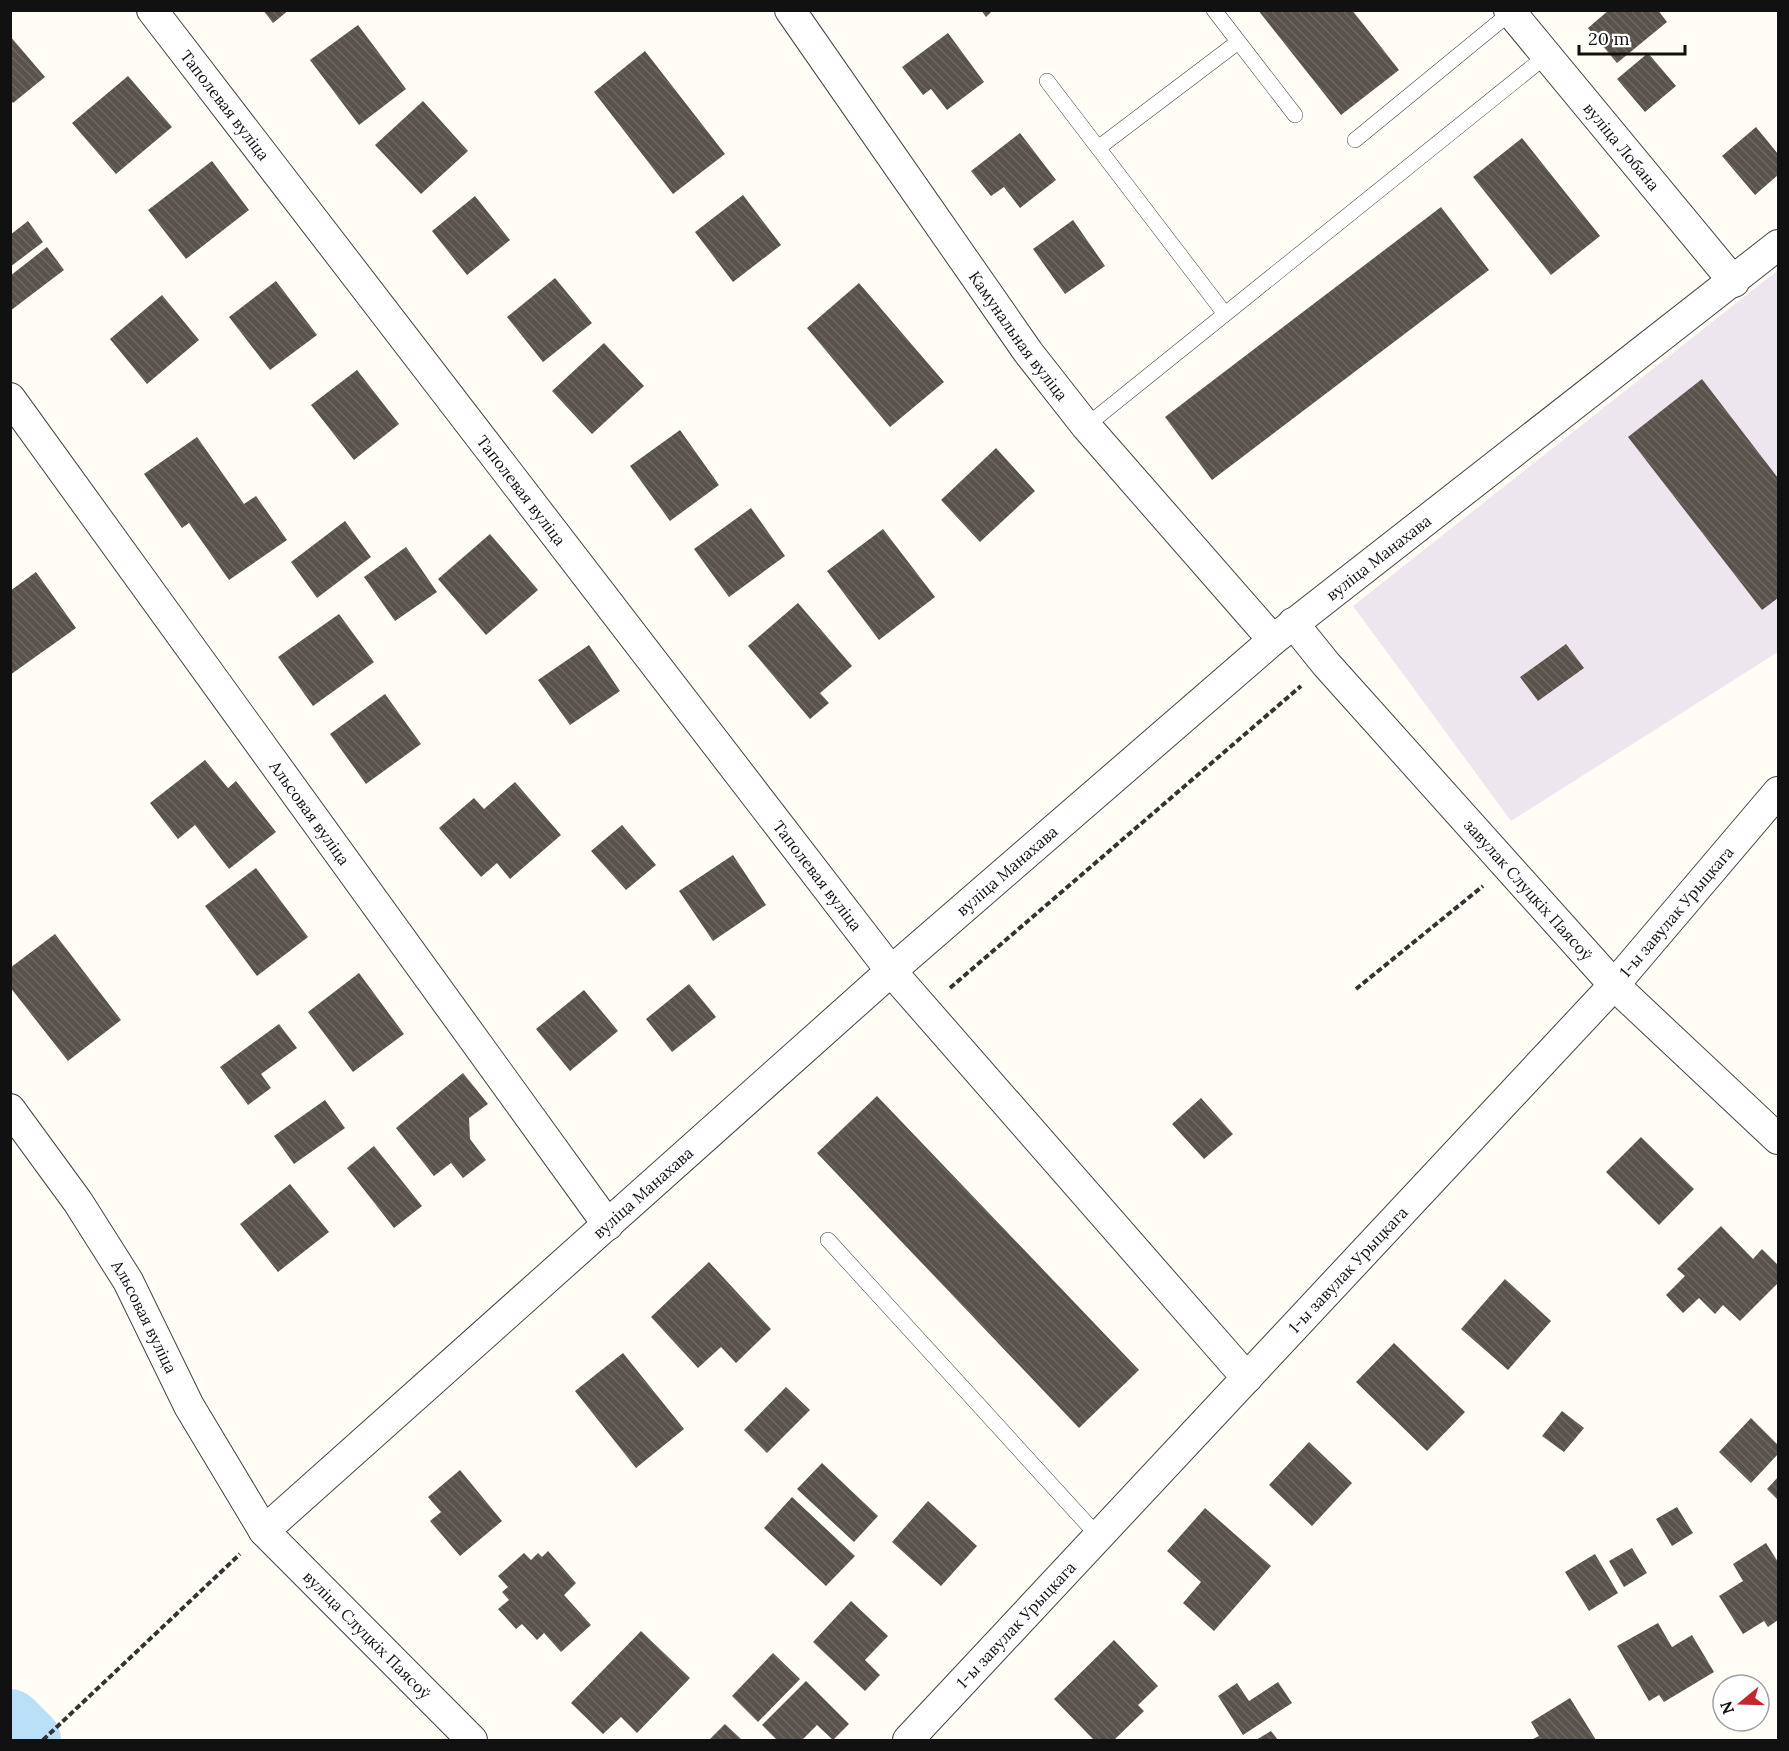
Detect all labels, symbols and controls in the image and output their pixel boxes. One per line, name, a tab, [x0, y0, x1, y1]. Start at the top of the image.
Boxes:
scale bar	[1579, 18, 1686, 56]
text: 20 m	[1588, 27, 1630, 50]
street label: Таполевая вуліца	[176, 46, 274, 164]
street label: вуліца Лобана	[1580, 98, 1664, 195]
street label: Камунальная вуліца	[965, 267, 1072, 405]
street label: Таполевая вуліца	[473, 431, 570, 550]
street label: вуліца Манахава	[1322, 510, 1435, 605]
street label: Альсовая вуліца	[265, 756, 354, 869]
street label: завулак Слуцкіх Паясоў	[1460, 815, 1597, 965]
street label: Таполевая вуліца	[769, 816, 866, 935]
street label: вуліца Манахава	[952, 821, 1062, 920]
street label: 1-ы завулак Урыцкага	[1615, 842, 1738, 981]
street label: вуліца Манахава	[589, 1143, 697, 1243]
street label: 1-ы завулак Урыцкага	[1284, 1202, 1412, 1337]
street label: Альсовая вуліца	[107, 1256, 181, 1376]
street label: 1-ы завулак Урыцкага	[952, 1557, 1080, 1692]
street label: вуліца Слуцкіх Паясоў	[299, 1566, 436, 1704]
north arrow	[1711, 1673, 1771, 1733]
text: N	[1715, 1699, 1738, 1717]

